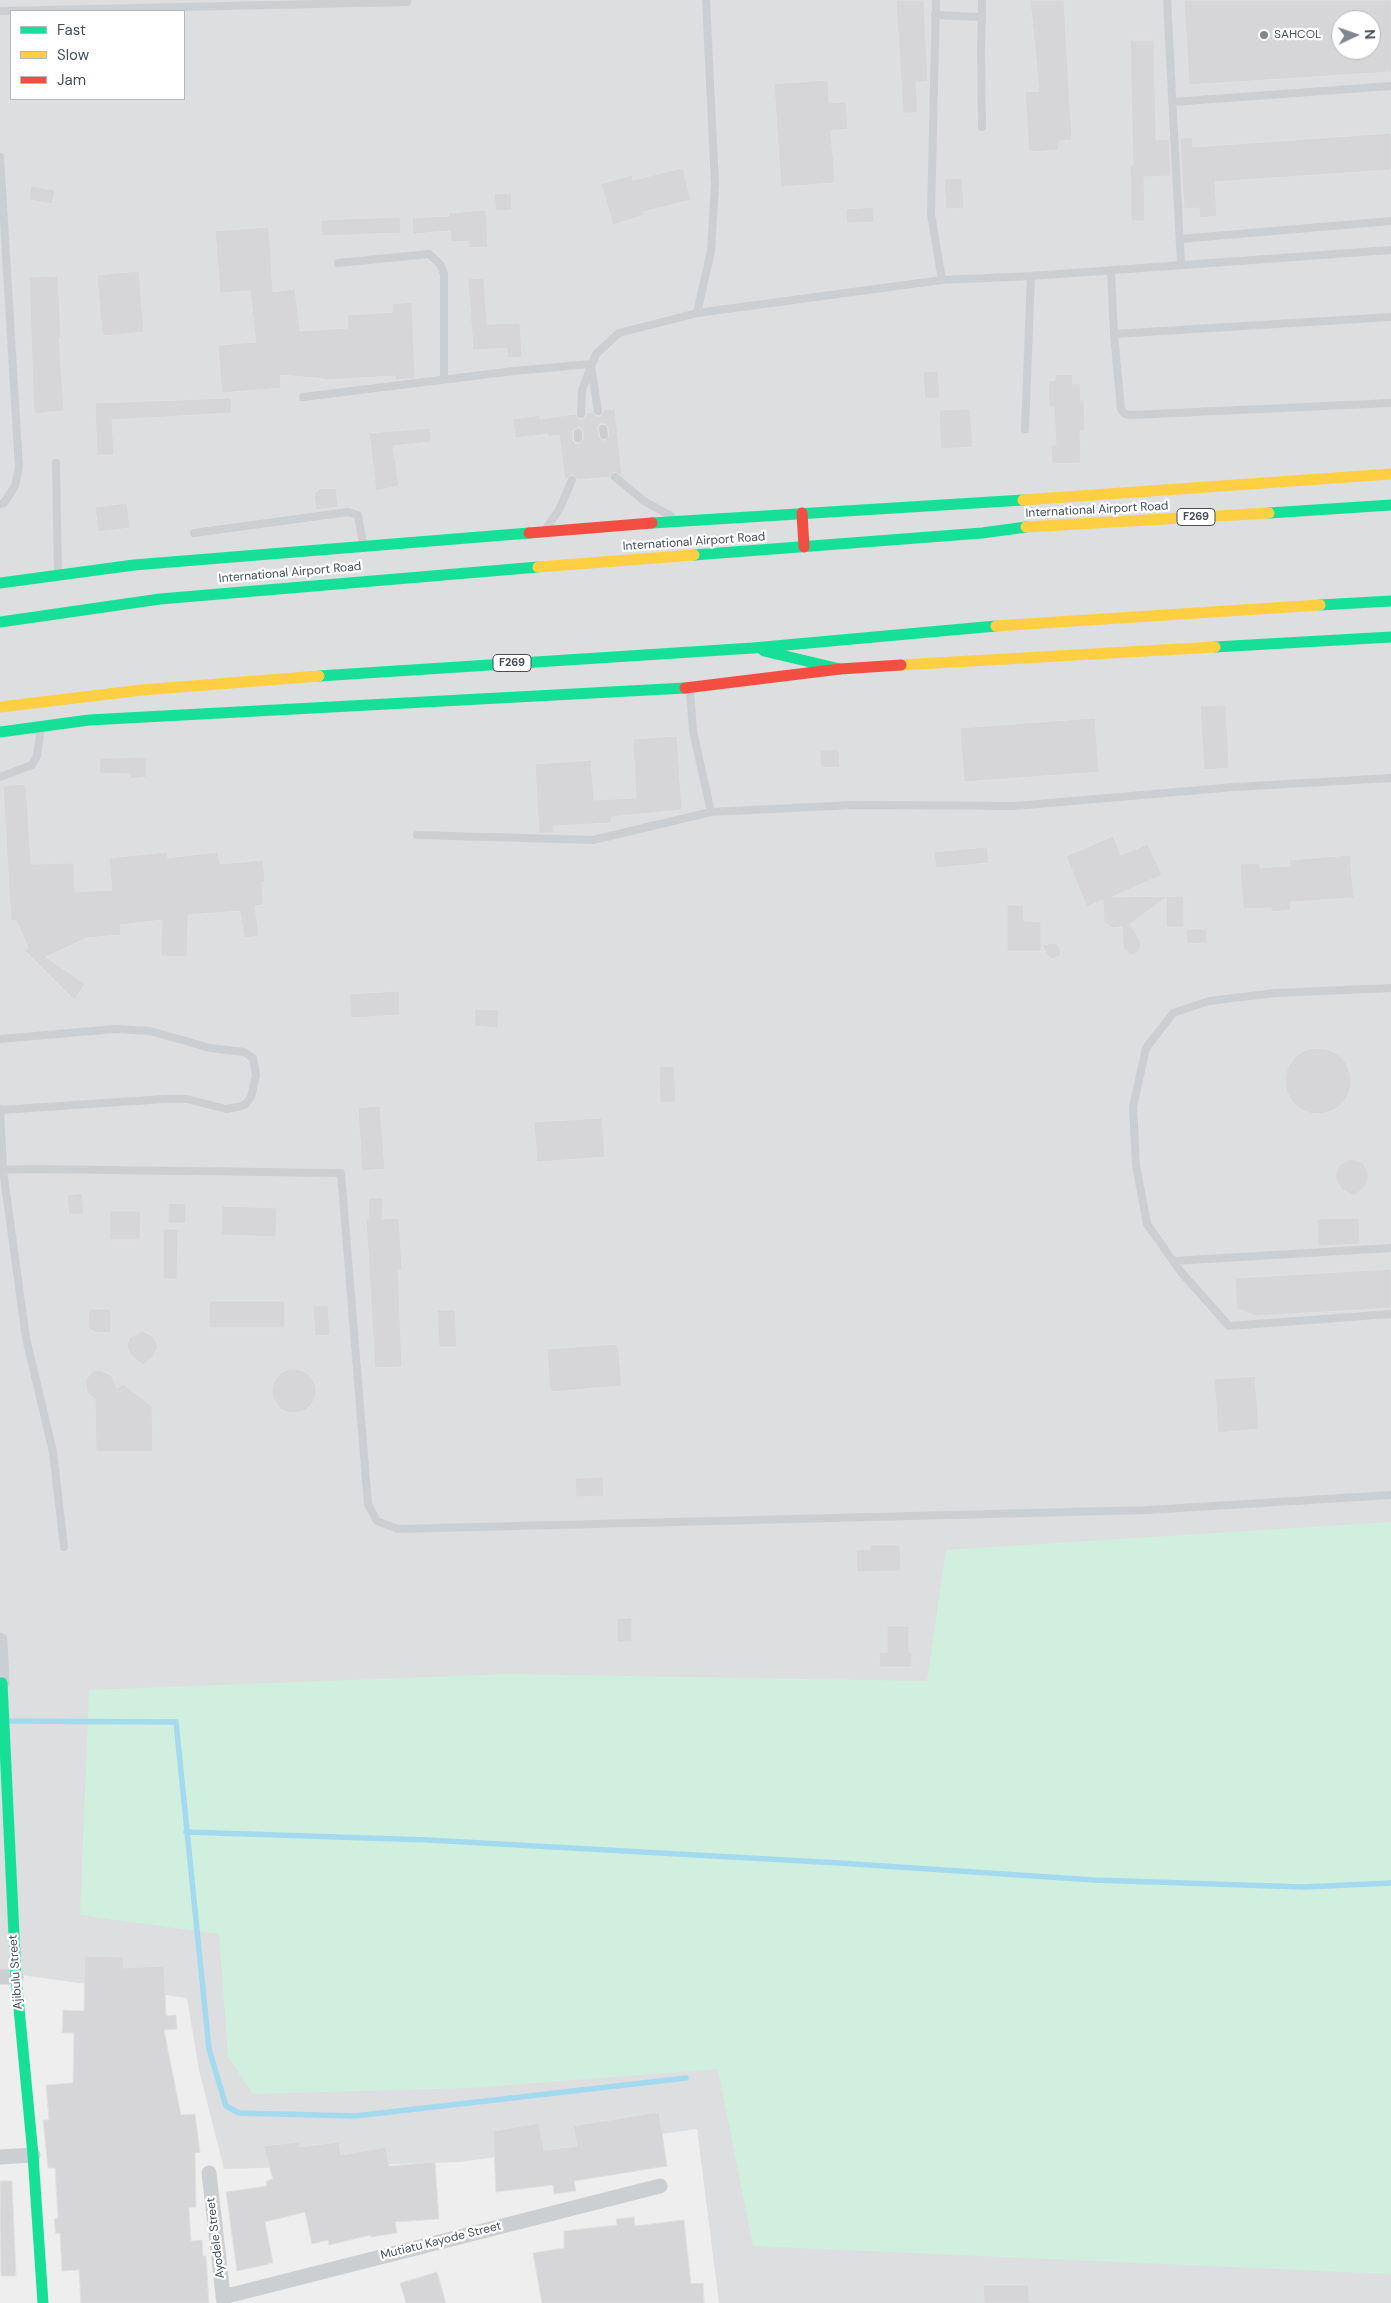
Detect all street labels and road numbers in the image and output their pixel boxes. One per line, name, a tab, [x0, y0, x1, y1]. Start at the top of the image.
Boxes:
street label: International Airport Road	[1025, 499, 1169, 521]
road number: F269	[1177, 508, 1215, 526]
street label: International Airport Road	[622, 530, 766, 554]
street label: International Airport Road	[218, 560, 362, 586]
road number: F269	[493, 654, 531, 671]
street label: Ajibulu Street	[6, 1934, 26, 2010]
street label: Ayodele Street	[204, 2197, 228, 2279]
street label: Mutiatu Kayode Street	[379, 2219, 503, 2263]

